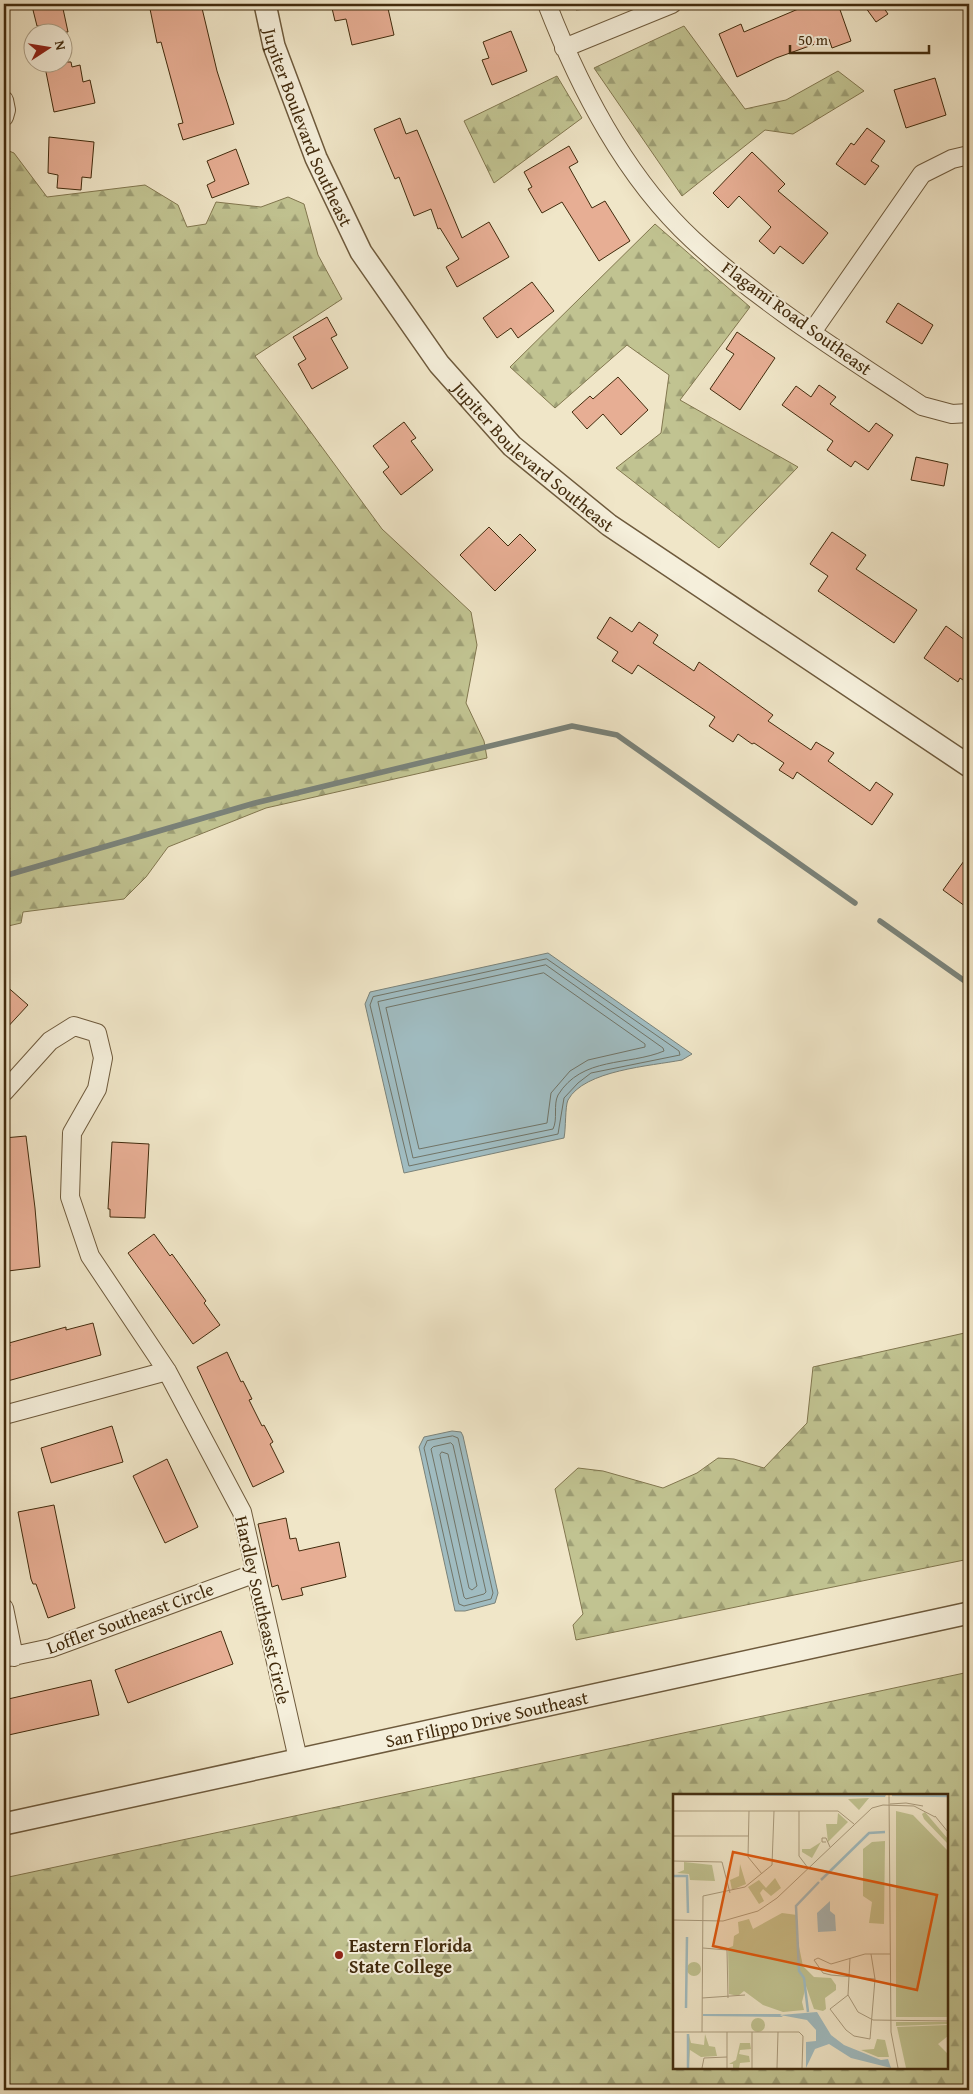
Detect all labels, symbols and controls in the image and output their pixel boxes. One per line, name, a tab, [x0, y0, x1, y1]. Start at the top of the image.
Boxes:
north arrow	[22, 22, 72, 72]
scale bar	[790, 22, 929, 54]
street label: Jupiter Boulevard Southeast	[257, 24, 361, 231]
text: 50 m	[798, 29, 829, 50]
text: N	[50, 39, 72, 53]
street label: Flagami Road Southeast	[716, 254, 878, 382]
street label: Jupiter Boulevard Southeast	[445, 374, 620, 539]
street label: Hardley Southeasst Circle	[228, 1513, 298, 1707]
street label: Loffler Southeast Circle	[43, 1575, 217, 1661]
street label: San Filippo Drive Southeast	[383, 1683, 591, 1754]
inset map	[673, 1794, 948, 2069]
place label: Eastern Florida State College	[349, 1932, 473, 1980]
marker: Eastern Florida State College	[333, 1949, 345, 1961]

